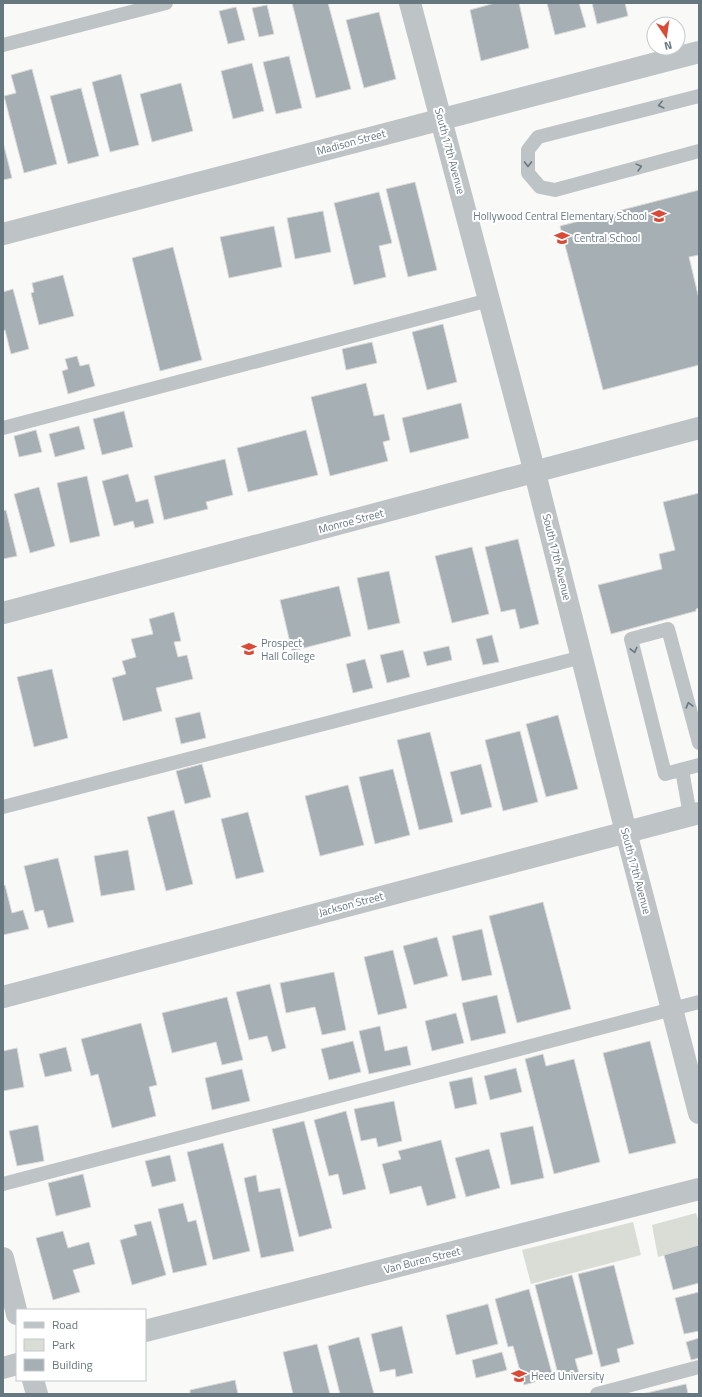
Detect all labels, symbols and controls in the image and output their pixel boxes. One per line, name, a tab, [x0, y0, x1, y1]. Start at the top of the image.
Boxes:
north arrow	[646, 16, 686, 56]
text: N	[663, 37, 674, 54]
one-way arrow	[658, 101, 664, 109]
street label: South 17th Avenue	[431, 106, 469, 196]
street label: Madison Street	[315, 125, 387, 159]
one-way arrow	[524, 161, 532, 167]
one-way arrow	[635, 163, 642, 172]
school or university icon: Hollywood Central Elementary School	[650, 207, 668, 225]
place label: Hollywood Central Elementary School	[473, 208, 647, 224]
school or university icon: Central School	[553, 229, 571, 247]
place label: Central School	[574, 230, 640, 246]
street label: Monroe Street	[317, 505, 385, 537]
street label: South 17th Avenue	[539, 512, 576, 602]
place label: Prospect Hall College	[261, 635, 315, 664]
school or university icon: Prospect Hall College	[240, 640, 258, 658]
one-way arrow	[629, 647, 637, 653]
one-way arrow	[685, 702, 694, 709]
street label: South 17th Avenue	[617, 826, 655, 916]
street label: Jackson Street	[317, 888, 385, 920]
street label: Van Buren Street	[382, 1243, 462, 1277]
legend	[16, 1309, 146, 1381]
text: Road	[52, 1315, 78, 1334]
text: Park	[52, 1335, 75, 1354]
text: Building	[52, 1355, 93, 1374]
school or university icon: Heed University	[510, 1367, 528, 1385]
place label: Heed University	[531, 1368, 605, 1384]

